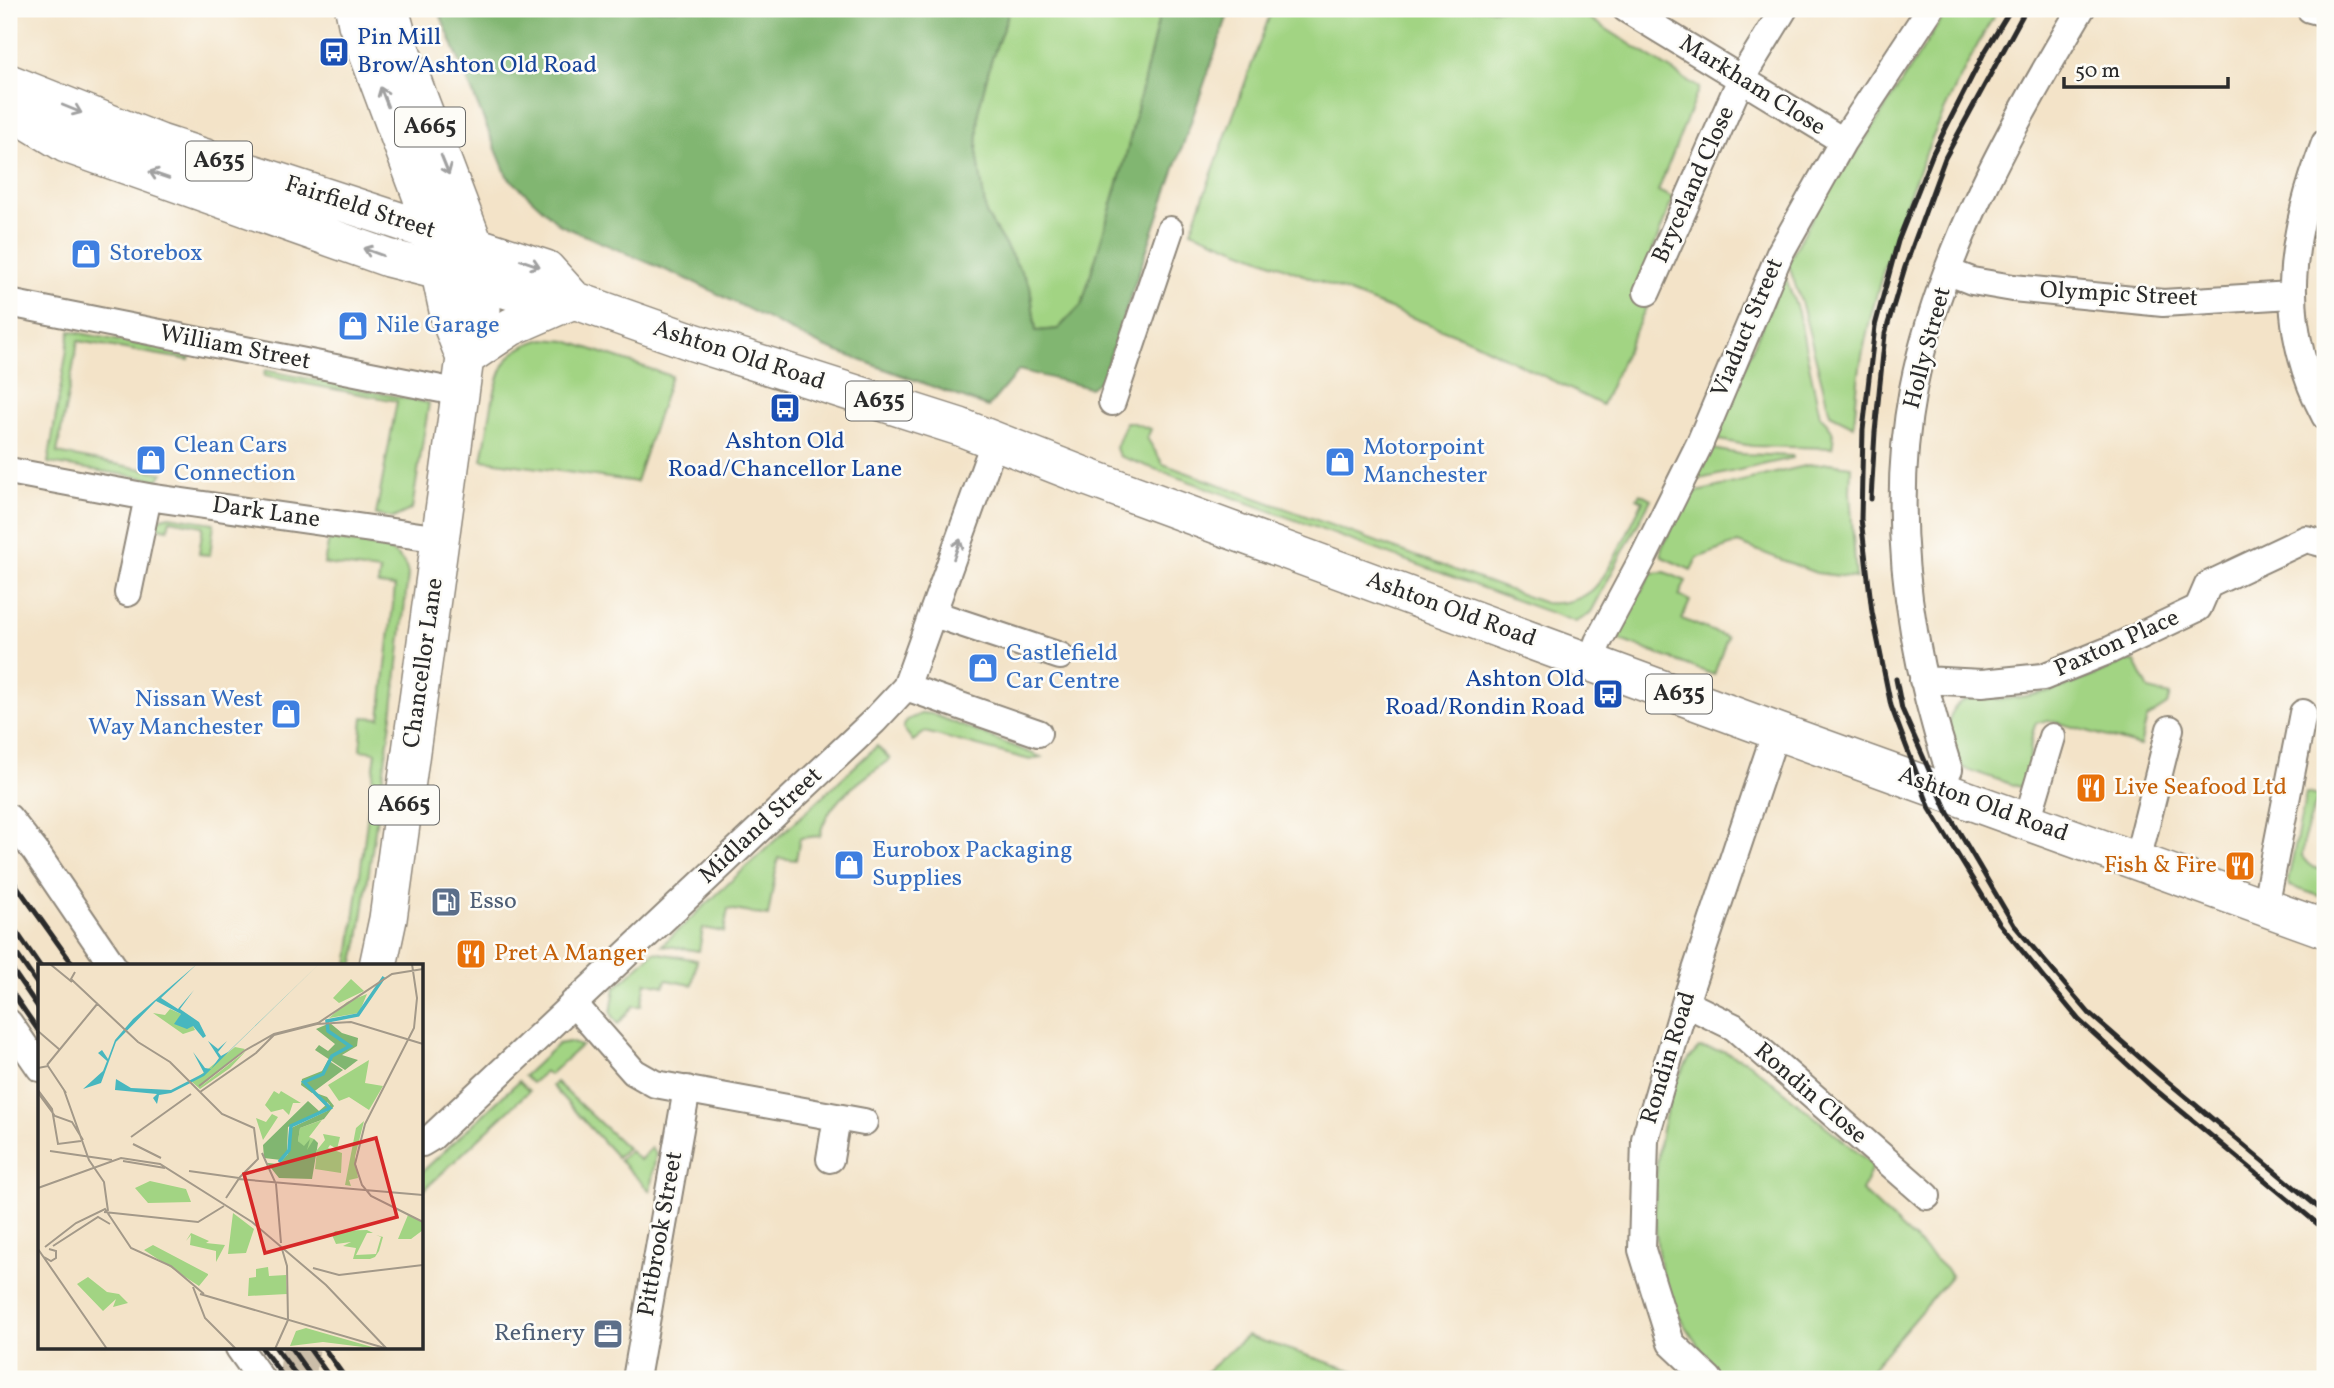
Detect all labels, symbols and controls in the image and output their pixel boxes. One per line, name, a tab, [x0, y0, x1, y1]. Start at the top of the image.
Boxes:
place label: Pin Mill Brow/Ashton Old Road	[357, 21, 597, 83]
street label: Markham Close	[1672, 27, 1832, 145]
bus stop icon: Pin Mill Brow/Ashton Old Road	[317, 35, 351, 69]
scale bar	[2064, 46, 2229, 90]
text: 50 m	[2075, 57, 2120, 86]
one-way arrow	[376, 87, 389, 109]
street label: Bryceland Close	[1644, 101, 1744, 269]
one-way arrow	[61, 103, 82, 116]
road number: A665	[395, 108, 465, 146]
road number: A635	[186, 142, 252, 180]
one-way arrow	[440, 154, 453, 176]
one-way arrow	[148, 168, 170, 180]
street label: Fairfield Street	[280, 168, 440, 248]
shop icon: Storebox	[69, 237, 103, 271]
place label: Storebox	[109, 237, 203, 271]
one-way arrow	[362, 245, 384, 258]
street label: Viaduct Street	[1703, 253, 1793, 403]
one-way arrow	[518, 258, 540, 270]
street label: Olympic Street	[2039, 274, 2199, 316]
street label: Holly Street	[1895, 283, 1961, 413]
shop icon: Nile Garage	[336, 309, 370, 343]
place label: Nile Garage	[376, 309, 500, 343]
street label: Ashton Old Road	[649, 312, 829, 400]
street label: William Street	[157, 317, 313, 379]
road number: A635	[846, 382, 912, 420]
bus stop icon: Ashton Old Road/Chancellor Lane	[768, 391, 802, 425]
place label: Ashton Old Road/Chancellor Lane	[668, 425, 902, 487]
place label: Clean Cars Connection	[174, 429, 296, 491]
place label: Motorpoint Manchester	[1363, 431, 1487, 493]
shop icon: Clean Cars Connection	[134, 443, 168, 477]
shop icon: Motorpoint Manchester	[1323, 445, 1357, 479]
street label: Dark Lane	[210, 489, 322, 537]
one-way arrow	[952, 539, 964, 561]
street label: Ashton Old Road	[1361, 563, 1541, 657]
street label: Chancellor Lane	[395, 576, 453, 750]
street label: Paxton Place	[2049, 601, 2185, 687]
place label: Castlefield Car Centre	[1006, 637, 1120, 699]
shop icon: Castlefield Car Centre	[966, 651, 1000, 685]
place label: Ashton Old Road/Rondin Road	[1385, 663, 1585, 725]
road number: A635	[1646, 674, 1712, 714]
bus stop icon: Ashton Old Road/Rondin Road	[1591, 677, 1625, 711]
place label: Nissan West Way Manchester	[88, 683, 263, 745]
shop icon: Nissan West Way Manchester	[269, 697, 303, 731]
street label: Ashton Old Road	[1893, 758, 2073, 852]
street label: Midland Street	[692, 760, 830, 892]
restaurant icon: Live Seafood Ltd	[2074, 771, 2108, 805]
place label: Live Seafood Ltd	[2114, 771, 2287, 805]
road number: A665	[369, 786, 439, 824]
place label: Eurobox Packaging Supplies	[872, 834, 1072, 896]
shop icon: Eurobox Packaging Supplies	[832, 848, 866, 882]
place label: Fish & Fire	[2104, 849, 2217, 883]
restaurant icon: Fish & Fire	[2223, 849, 2257, 883]
fuel station icon: Esso	[429, 885, 463, 919]
place label: Esso	[469, 885, 517, 919]
restaurant icon: Pret A Manger	[454, 937, 488, 971]
place label: Pret A Manger	[494, 937, 647, 971]
inset map	[38, 964, 424, 1350]
street label: Rondin Road	[1633, 987, 1705, 1129]
street label: Rondin Close	[1746, 1035, 1874, 1153]
street label: Pittbrook Street	[630, 1149, 692, 1319]
place label: Refinery	[494, 1317, 585, 1351]
office icon: Refinery	[591, 1317, 625, 1351]

